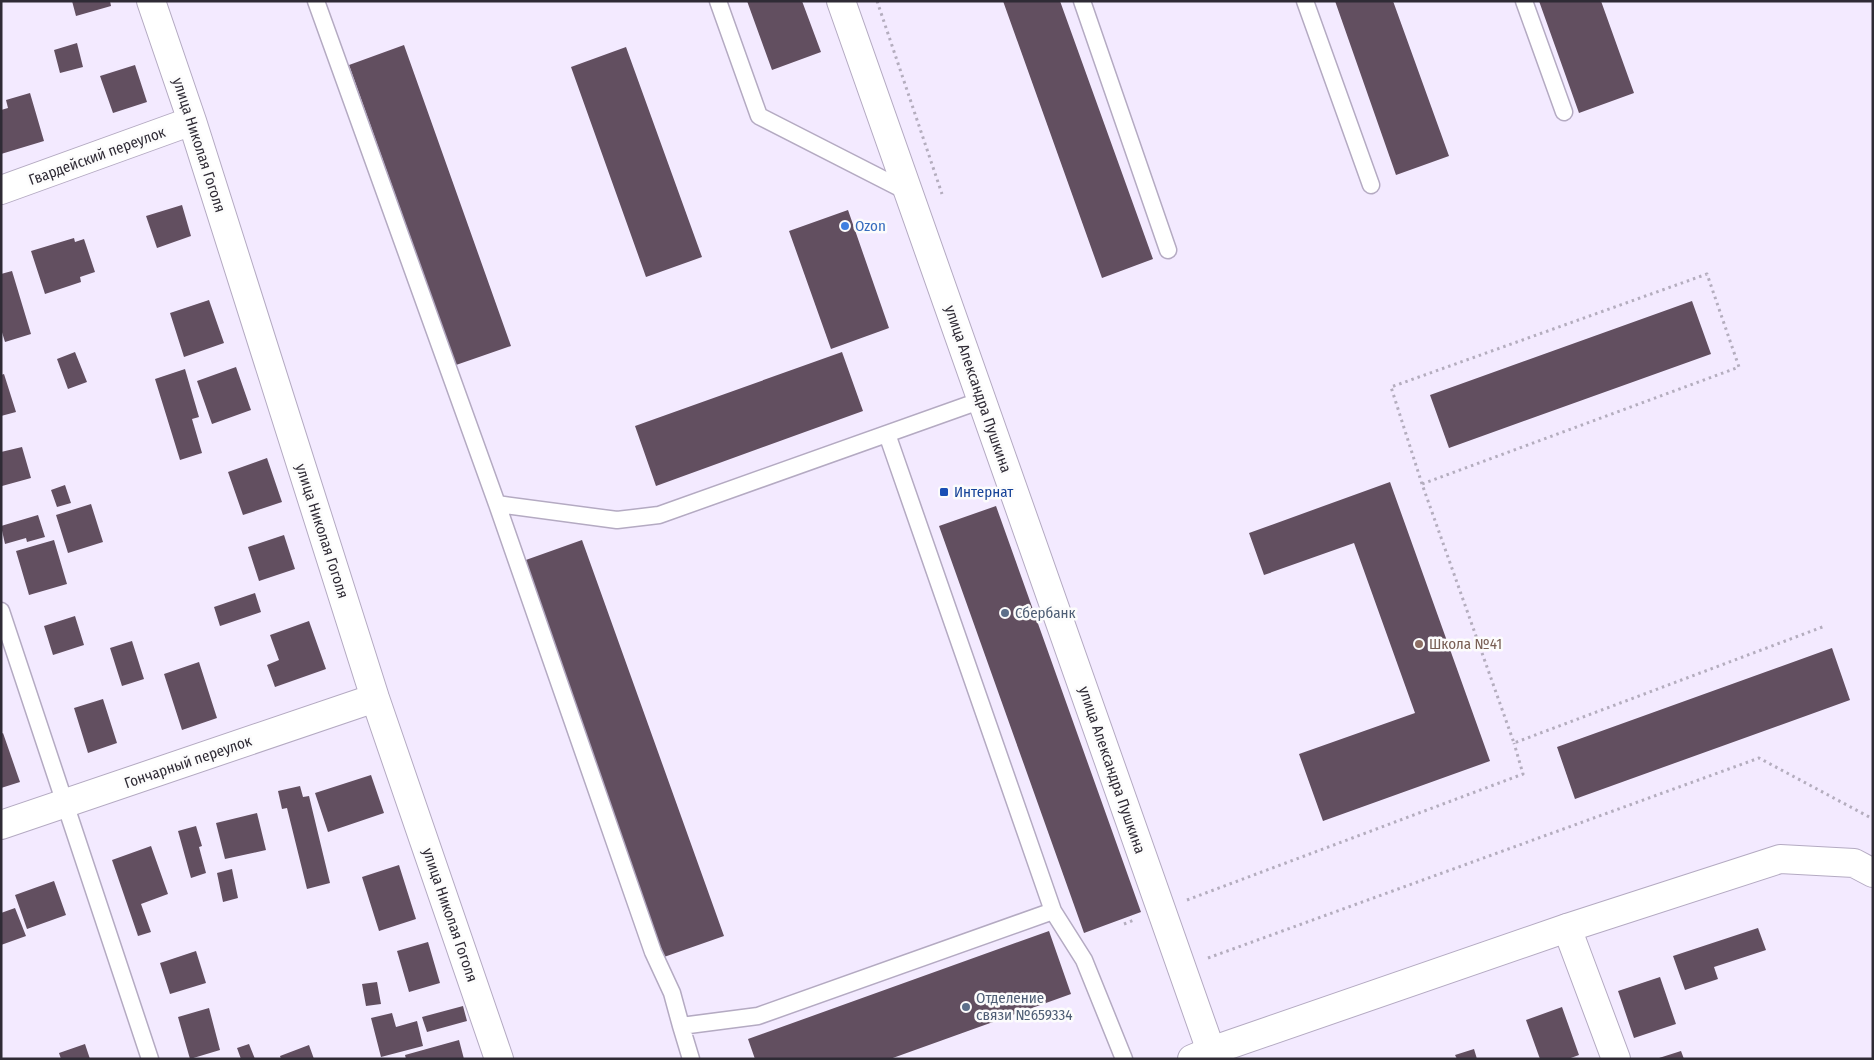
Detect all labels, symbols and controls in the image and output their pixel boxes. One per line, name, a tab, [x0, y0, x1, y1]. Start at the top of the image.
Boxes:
street label: улица Николая Гоголя	[169, 75, 229, 215]
street label: Гвардейский переулок	[26, 123, 168, 189]
place label: Ozon	[855, 217, 886, 235]
marker: Ozon	[839, 220, 851, 232]
street label: улица Александра Пушкина	[941, 303, 1015, 475]
street label: улица Николая Гоголя	[292, 461, 352, 601]
place label: Интернат	[954, 483, 1014, 501]
marker: Интернат	[938, 486, 950, 498]
place label: Сбербанк	[1015, 604, 1076, 622]
marker: Сбербанк	[999, 607, 1011, 619]
place label: Школа №41	[1429, 635, 1502, 653]
marker: Школа №41	[1413, 638, 1425, 650]
street label: улица Александра Пушкина	[1075, 684, 1149, 856]
street label: Гончарный переулок	[122, 732, 254, 792]
street label: улица Николая Гоголя	[419, 846, 481, 984]
place label: Отделение связи №659334	[976, 989, 1072, 1024]
marker: Отделение связи №659334	[960, 1001, 972, 1013]

